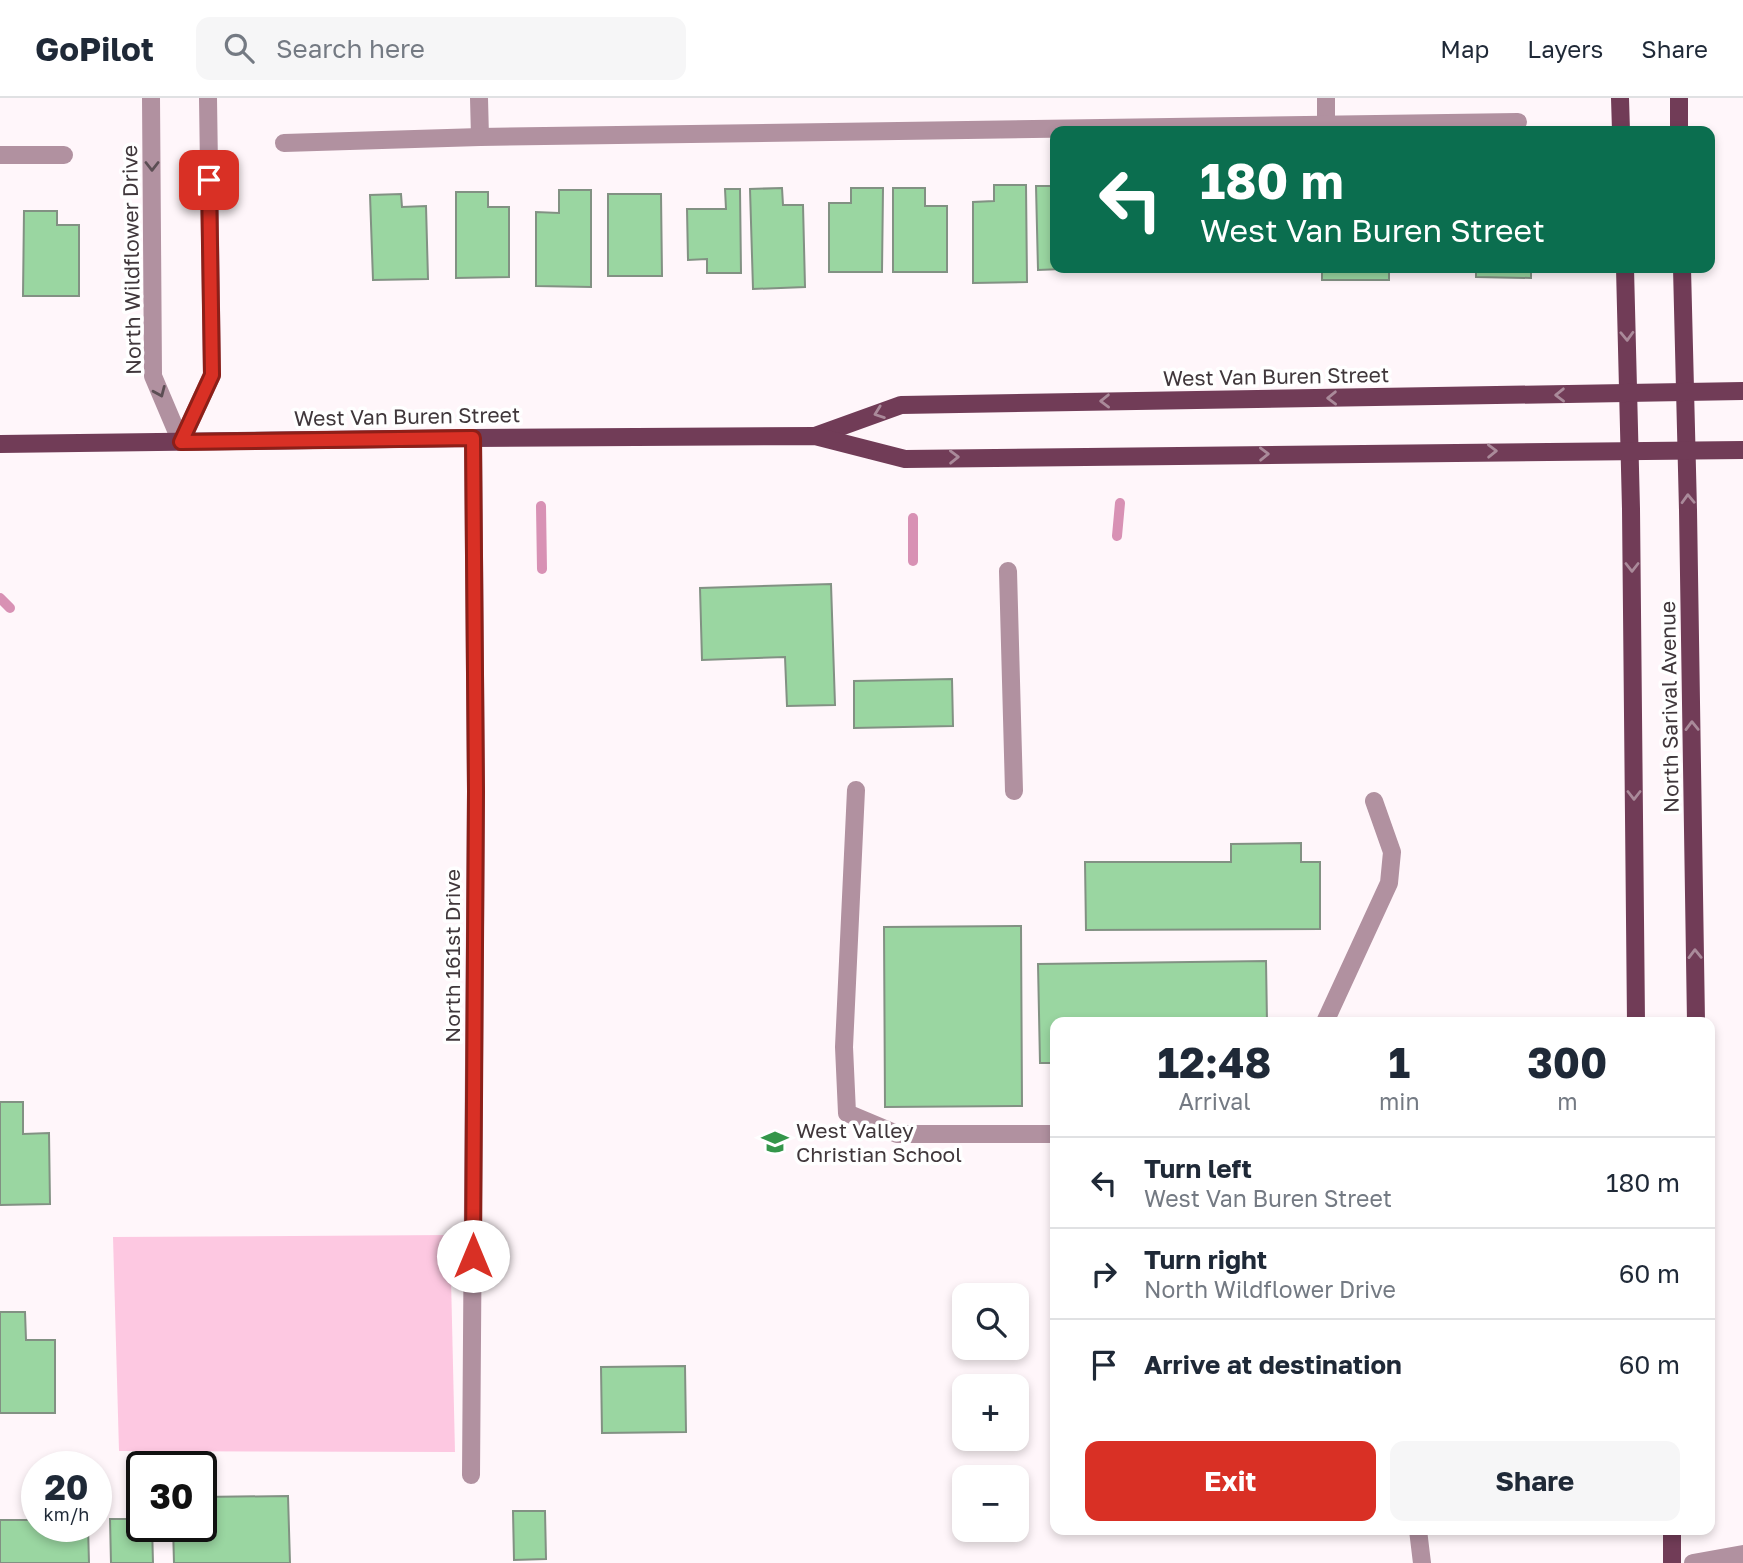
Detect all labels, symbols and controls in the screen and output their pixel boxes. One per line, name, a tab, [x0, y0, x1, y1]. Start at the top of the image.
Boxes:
search box	[196, 17, 686, 80]
text: GoPilot	[35, 29, 154, 68]
icon: search	[220, 29, 258, 67]
text: Search here	[276, 33, 425, 64]
text: Map	[1440, 34, 1489, 63]
text: Layers	[1527, 34, 1603, 63]
text: Share	[1641, 34, 1708, 63]
street label: North Wildflower Drive	[116, 145, 146, 375]
pin	[179, 150, 239, 210]
text: 180 m	[1200, 151, 1344, 210]
icon: left	[1085, 154, 1176, 245]
one-way arrow	[144, 161, 159, 172]
icon: arrive	[190, 161, 228, 199]
text: West Van Buren Street	[1200, 211, 1545, 249]
one-way arrow	[1619, 331, 1635, 342]
street label: West Van Buren Street	[1163, 361, 1389, 391]
one-way arrow	[152, 385, 166, 398]
one-way arrow	[1554, 387, 1565, 402]
one-way arrow	[1327, 390, 1337, 406]
one-way arrow	[1099, 394, 1110, 409]
street label: West Van Buren Street	[294, 401, 520, 431]
one-way arrow	[873, 405, 885, 419]
one-way arrow	[1487, 443, 1498, 459]
one-way arrow	[1260, 446, 1270, 462]
one-way arrow	[949, 450, 960, 465]
one-way arrow	[1680, 493, 1696, 504]
one-way arrow	[1624, 563, 1640, 573]
street label: North Sarival Avenue	[1654, 601, 1684, 813]
one-way arrow	[1684, 721, 1699, 732]
one-way arrow	[1626, 790, 1642, 801]
street label: North 161st Drive	[439, 869, 465, 1043]
one-way arrow	[1687, 948, 1703, 959]
text: 12:48	[1158, 1037, 1271, 1087]
text: 1	[1388, 1037, 1410, 1087]
text: 300	[1527, 1037, 1607, 1087]
text: Arrival	[1178, 1087, 1251, 1115]
text: min	[1379, 1087, 1420, 1115]
text: m	[1557, 1087, 1577, 1115]
place label: West Valley Christian School	[796, 1117, 962, 1167]
school or university icon: West Valley Christian School	[760, 1127, 790, 1157]
text: Turn left	[1144, 1153, 1252, 1184]
icon: left	[1085, 1164, 1123, 1202]
text: 180 m	[1606, 1167, 1680, 1198]
text: West Van Buren Street	[1144, 1184, 1392, 1212]
position arrow	[436, 1219, 510, 1293]
text: Turn right	[1144, 1244, 1267, 1275]
icon: right	[1085, 1255, 1123, 1293]
text: 60 m	[1619, 1258, 1680, 1289]
text: North Wildflower Drive	[1144, 1275, 1396, 1303]
map controls	[952, 1283, 1029, 1542]
button: search	[952, 1283, 1029, 1360]
icon: arrive	[1085, 1346, 1123, 1384]
text: Arrive at destination	[1144, 1349, 1402, 1380]
text: 60 m	[1619, 1349, 1680, 1380]
button: +	[952, 1374, 1029, 1451]
button: Exit	[1085, 1441, 1376, 1521]
button: Share	[1390, 1441, 1680, 1521]
speed limit sign: 30	[126, 1451, 217, 1542]
button: −	[952, 1465, 1029, 1542]
text: 20	[44, 1466, 89, 1508]
text: km/h	[44, 1503, 89, 1525]

